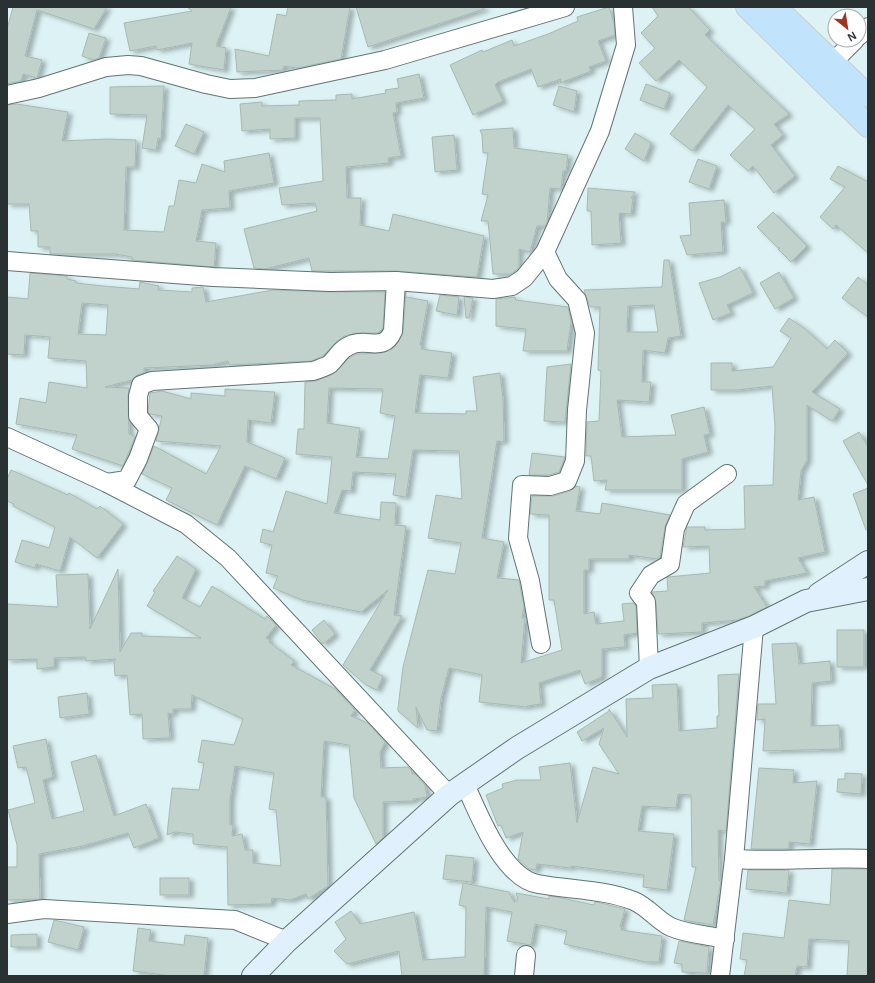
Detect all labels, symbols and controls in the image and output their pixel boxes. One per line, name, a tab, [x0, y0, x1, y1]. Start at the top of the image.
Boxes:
north arrow	[827, 8, 867, 48]
text: N	[846, 29, 858, 44]

